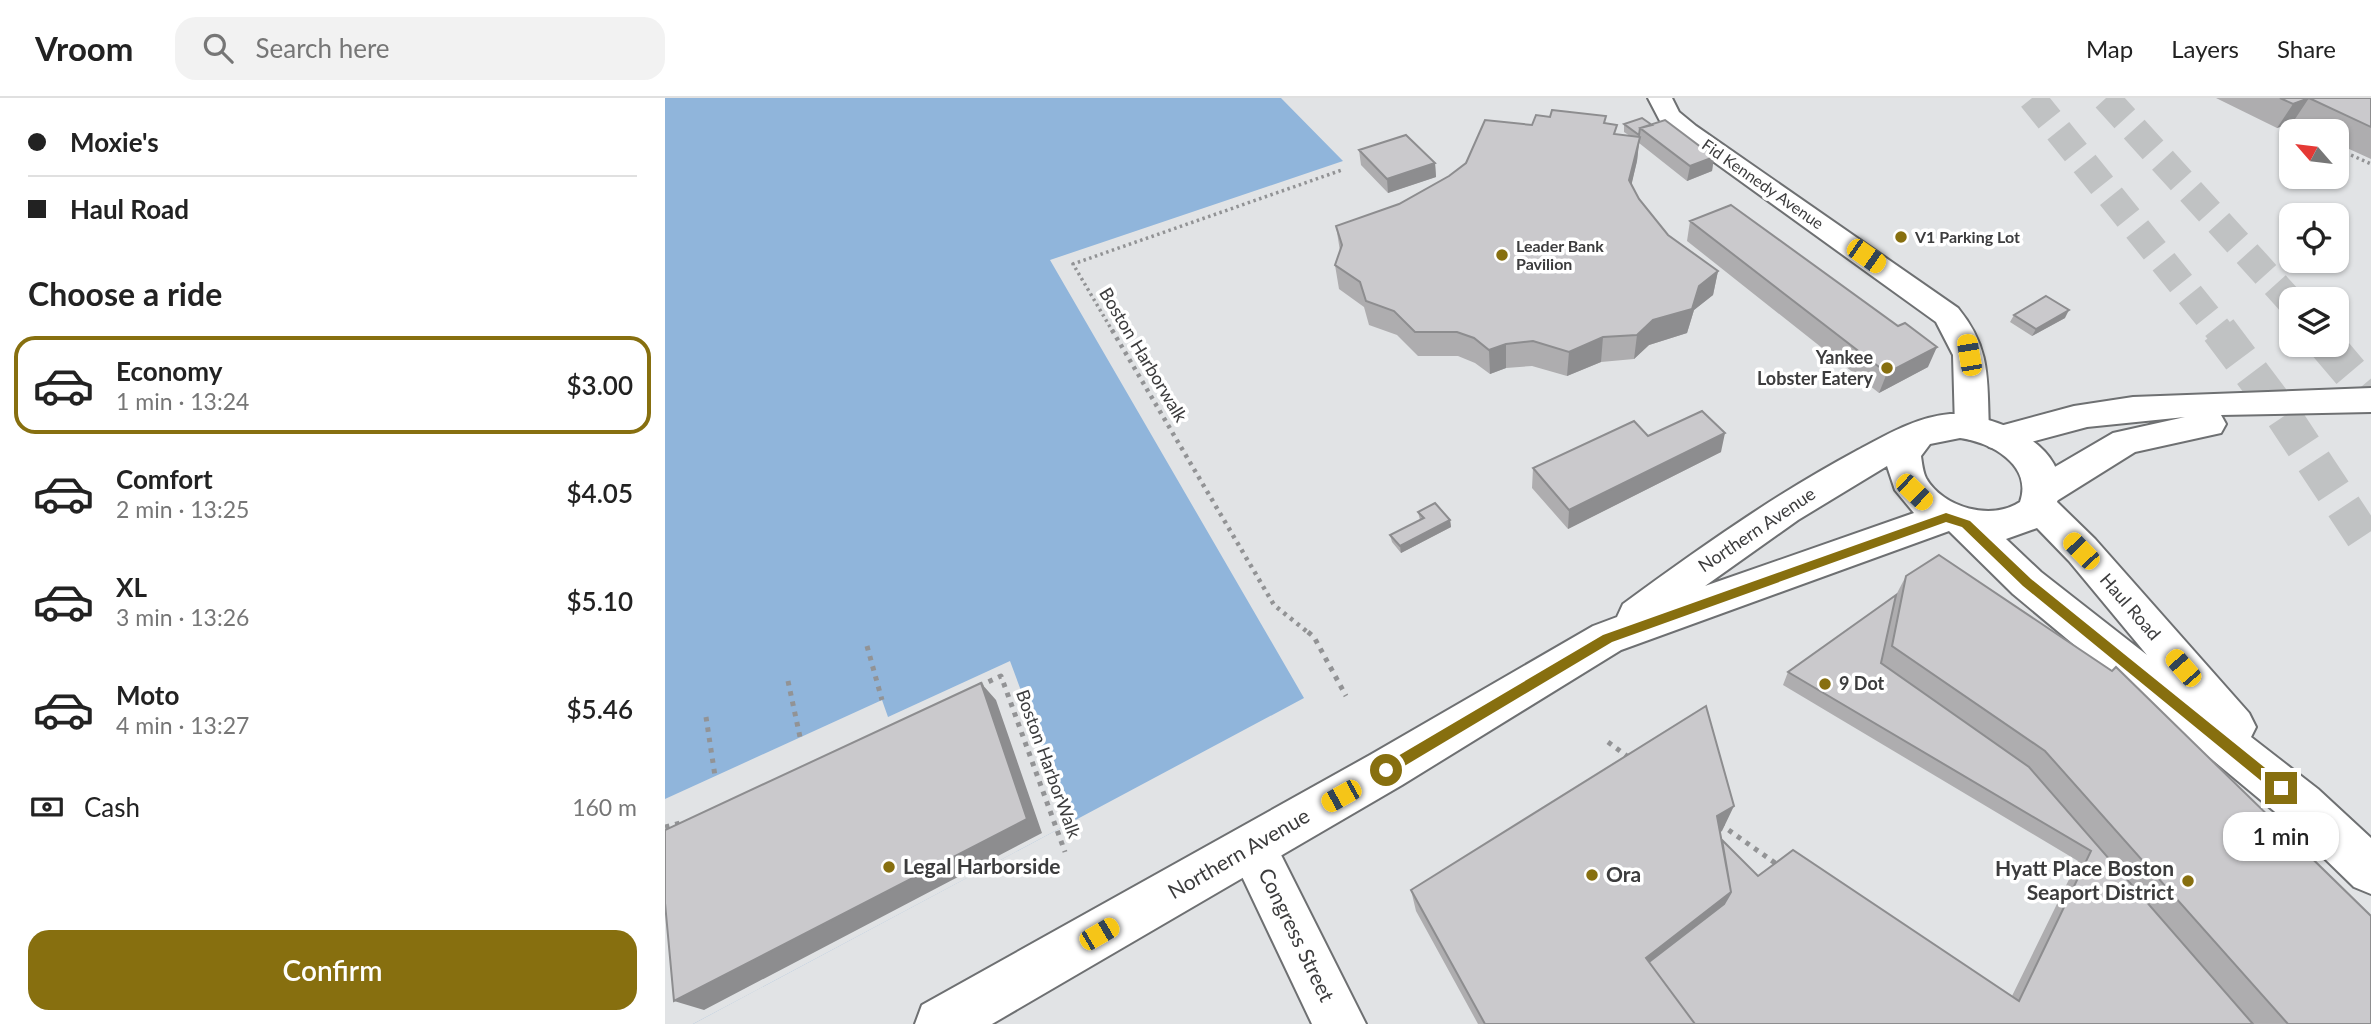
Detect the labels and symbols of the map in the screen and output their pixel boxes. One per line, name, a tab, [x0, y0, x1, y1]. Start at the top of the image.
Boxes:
north arrow	[2279, 119, 2349, 189]
street label: Fid Kennedy Avenue	[1699, 135, 1828, 233]
place label: V1 Parking Lot	[1914, 227, 2020, 246]
marker: V1 Parking Lot	[1893, 229, 1909, 245]
car	[1843, 235, 1890, 277]
place label: Leader Bank Pavilion	[1516, 236, 1604, 273]
marker: Leader Bank Pavilion	[1494, 247, 1510, 263]
street label: Boston Harborwalk	[1095, 283, 1193, 426]
car	[1956, 332, 1983, 378]
place label: Yankee Lobster Eatery	[1757, 346, 1873, 389]
marker: Yankee Lobster Eatery	[1879, 360, 1895, 376]
car	[1892, 470, 1937, 514]
street label: Northern Avenue	[1694, 482, 1819, 576]
car	[2059, 529, 2104, 573]
street label: Haul Road	[2096, 568, 2166, 644]
car	[2162, 645, 2205, 691]
place label: 9 Dot	[1839, 672, 1885, 694]
marker: 9 Dot	[1817, 676, 1833, 692]
street label: Boston HarborWalk	[1012, 686, 1086, 842]
route start	[1370, 754, 1402, 786]
route end	[2265, 772, 2297, 804]
car	[1318, 777, 1365, 815]
street label: Northern Avenue	[1163, 802, 1313, 903]
callout: 1 min	[2223, 812, 2339, 862]
place label: Legal Harborside	[903, 853, 1061, 878]
place label: Hyatt Place Boston Seaport District	[1995, 855, 2174, 904]
marker: Legal Harborside	[881, 859, 897, 875]
place label: Ora	[1606, 861, 1641, 886]
street label: Congress Street	[1254, 863, 1341, 1006]
marker: Ora	[1584, 867, 1600, 883]
marker: Hyatt Place Boston Seaport District	[2180, 873, 2196, 889]
car	[1076, 914, 1123, 954]

